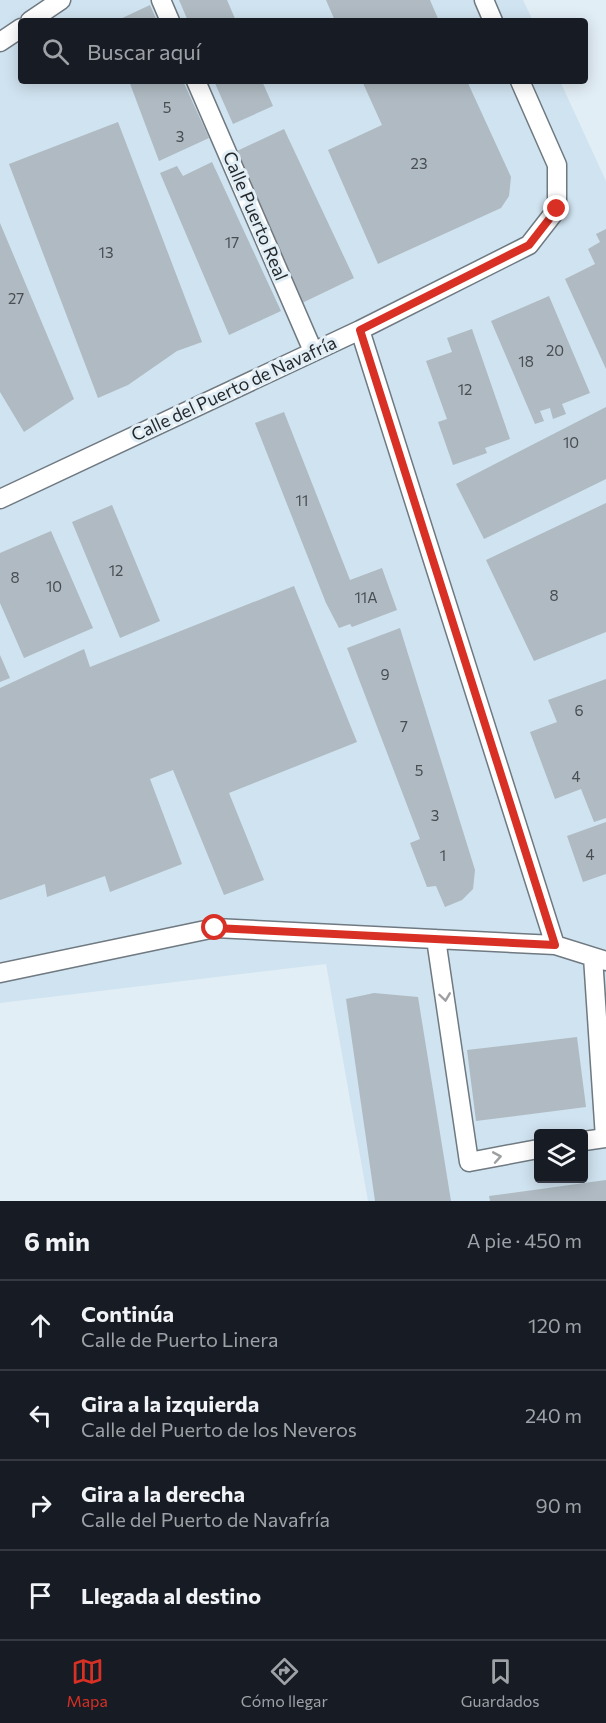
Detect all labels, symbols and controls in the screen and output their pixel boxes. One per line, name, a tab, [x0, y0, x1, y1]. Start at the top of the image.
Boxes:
search box	[18, 18, 588, 84]
icon: search	[39, 35, 72, 68]
text: Buscar aquí	[87, 38, 201, 65]
house number: 5	[163, 98, 171, 116]
house number: 3	[176, 127, 184, 145]
street label: Calle Puerto Real	[219, 148, 293, 284]
house number: 23	[411, 154, 427, 172]
route end	[543, 195, 569, 221]
house number: 17	[225, 233, 239, 251]
house number: 13	[99, 243, 113, 261]
house number: 27	[8, 289, 24, 307]
street label: Calle del Puerto de Navafría	[127, 331, 340, 445]
house number: 20	[546, 341, 564, 359]
house number: 18	[518, 352, 534, 370]
house number: 12	[458, 380, 472, 398]
house number: 10	[563, 433, 579, 451]
house number: 11	[296, 491, 308, 509]
house number: 12	[109, 561, 123, 579]
house number: 8	[10, 568, 20, 586]
house number: 10	[46, 577, 62, 595]
house number: 8	[549, 586, 559, 604]
house number: 11A	[354, 588, 378, 606]
house number: 9	[380, 665, 390, 683]
house number: 6	[574, 701, 584, 719]
house number: 7	[400, 717, 408, 735]
house number: 5	[415, 761, 423, 779]
house number: 4	[572, 767, 581, 785]
house number: 3	[431, 806, 439, 824]
house number: 4	[586, 845, 595, 863]
house number: 1	[440, 846, 446, 864]
route start	[201, 914, 227, 940]
one-way arrow	[438, 993, 450, 1002]
map controls	[534, 1129, 588, 1183]
button: layers	[534, 1129, 588, 1183]
one-way arrow	[492, 1151, 502, 1164]
text: 6 min	[24, 1225, 90, 1256]
text: A pie · 450 m	[467, 1228, 582, 1252]
text: Continúa	[81, 1300, 174, 1327]
icon: ahead	[24, 1309, 57, 1342]
text: 120 m	[528, 1313, 582, 1337]
text: Calle de Puerto Linera	[81, 1327, 279, 1351]
text: Gira a la izquierda	[81, 1390, 259, 1417]
icon: left	[24, 1399, 57, 1432]
text: 240 m	[525, 1403, 582, 1427]
text: Calle del Puerto de los Neveros	[81, 1417, 357, 1441]
text: Gira a la derecha	[81, 1480, 245, 1507]
icon: right	[24, 1489, 57, 1522]
text: 90 m	[536, 1493, 582, 1517]
text: Calle del Puerto de Navafría	[81, 1507, 330, 1531]
icon: arrive	[24, 1579, 57, 1612]
text: Llegada al destino	[81, 1582, 261, 1609]
tab: Mapa	[66, 1655, 108, 1710]
tab: Cómo llegar	[241, 1655, 328, 1710]
tab: Guardados	[461, 1655, 539, 1710]

